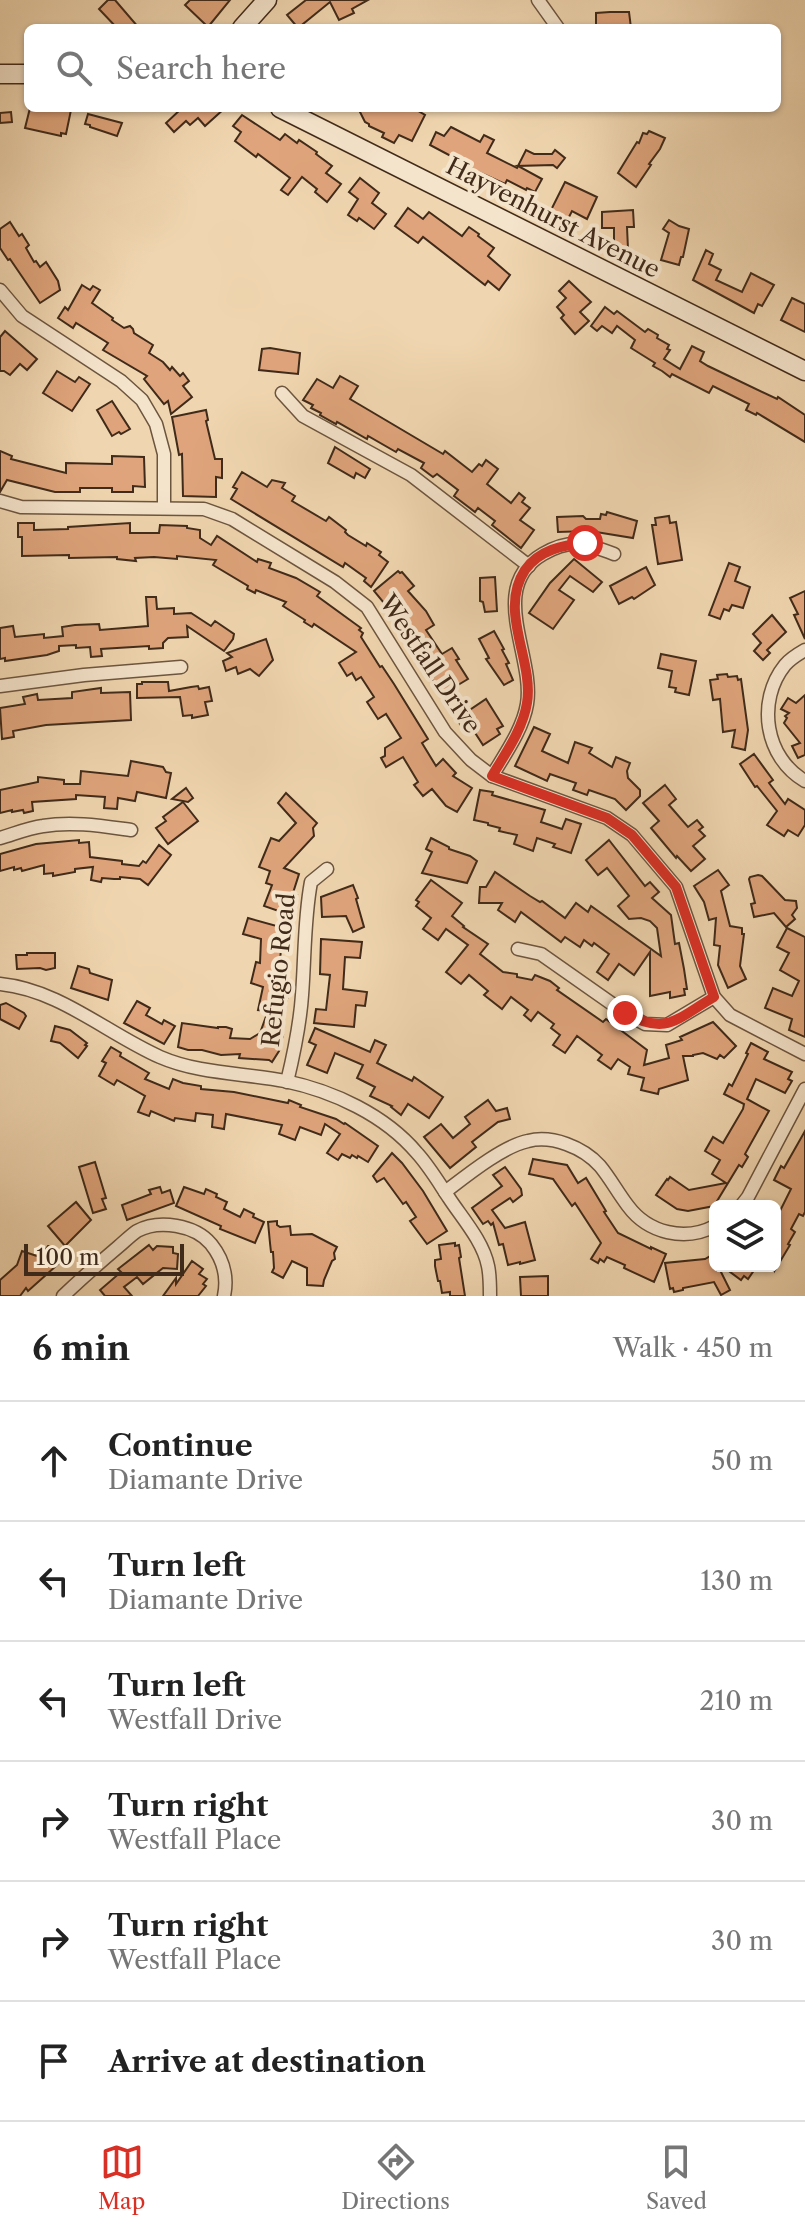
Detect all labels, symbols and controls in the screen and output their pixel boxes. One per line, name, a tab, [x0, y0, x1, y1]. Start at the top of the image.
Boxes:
search box	[24, 24, 781, 112]
icon: search	[52, 46, 96, 90]
text: Search here	[116, 50, 286, 87]
street label: Hayvenhurst Avenue	[441, 151, 665, 284]
route start	[567, 525, 603, 561]
street label: Westfall Drive	[373, 588, 487, 738]
street label: Refugio Road	[256, 891, 301, 1048]
route end	[607, 995, 643, 1031]
map controls	[709, 1200, 781, 1272]
button: layers	[709, 1200, 781, 1272]
scale bar	[24, 1240, 184, 1276]
text: 100 m	[36, 1244, 99, 1271]
text: 6 min	[32, 1327, 130, 1369]
text: Walk · 450 m	[613, 1332, 773, 1364]
text: Continue	[108, 1427, 253, 1464]
icon: ahead	[32, 1439, 76, 1483]
text: 50 m	[711, 1445, 773, 1477]
text: Diamante Drive	[108, 1464, 303, 1496]
text: Turn left	[108, 1547, 245, 1584]
icon: left	[32, 1559, 76, 1603]
text: 130 m	[700, 1565, 773, 1597]
text: Diamante Drive	[108, 1584, 303, 1616]
text: Turn left	[108, 1667, 245, 1704]
icon: left	[32, 1679, 76, 1723]
text: 210 m	[700, 1685, 773, 1717]
text: Westfall Drive	[108, 1704, 282, 1736]
text: Turn right	[108, 1787, 268, 1824]
icon: right	[32, 1799, 76, 1843]
text: 30 m	[711, 1805, 773, 1837]
text: Westfall Place	[108, 1824, 281, 1856]
text: Turn right	[108, 1907, 268, 1944]
icon: right	[32, 1919, 76, 1963]
text: 30 m	[711, 1925, 773, 1957]
text: Westfall Place	[108, 1944, 281, 1976]
icon: arrive	[32, 2039, 76, 2083]
text: Arrive at destination	[108, 2043, 426, 2080]
tab: Map	[98, 2140, 145, 2215]
tab: Directions	[341, 2140, 450, 2215]
tab: Saved	[646, 2140, 707, 2215]

